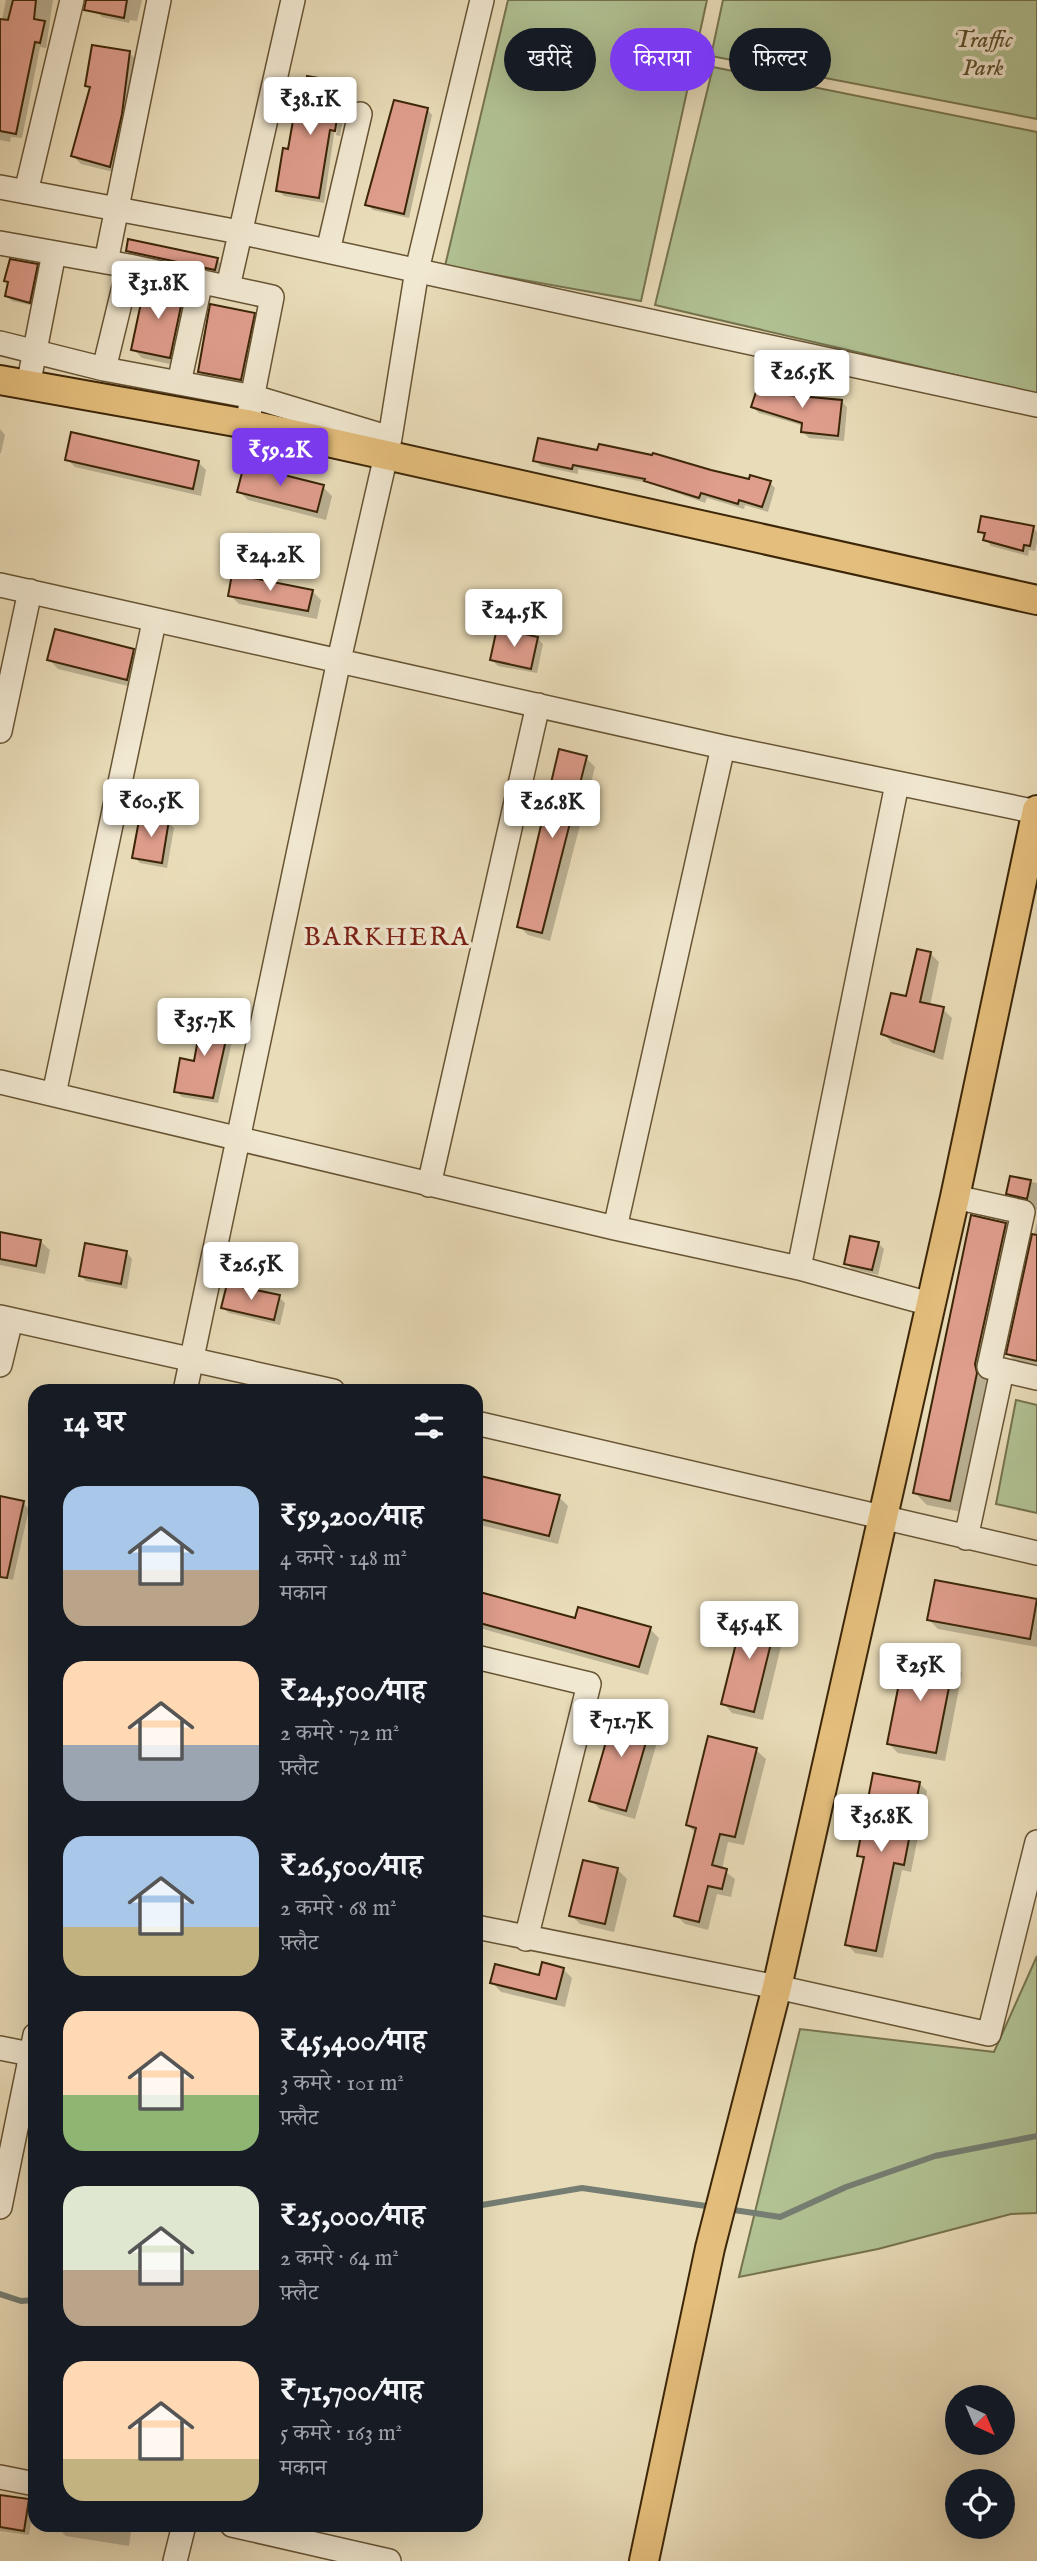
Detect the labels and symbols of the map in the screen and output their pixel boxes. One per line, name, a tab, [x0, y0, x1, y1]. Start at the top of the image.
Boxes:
park label: Traffic Park	[953, 25, 1013, 84]
pin: ₹38.1K	[253, 78, 367, 137]
pin: ₹31.8K	[101, 262, 215, 321]
pin: ₹26.5K	[745, 350, 859, 410]
pin: ₹59.2K	[223, 428, 337, 488]
pin: ₹24.2K	[213, 534, 327, 593]
pin: ₹24.5K	[457, 590, 571, 649]
pin: ₹60.5K	[94, 780, 208, 839]
pin: ₹26.8K	[495, 780, 609, 840]
district label: BARKHERA	[304, 921, 470, 954]
pin: ₹35.7K	[147, 998, 261, 1058]
pin: ₹26.5K	[194, 1242, 308, 1302]
pin: ₹45.4K	[692, 1602, 806, 1661]
pin: ₹25K	[879, 1644, 961, 1703]
pin: ₹71.7K	[564, 1700, 678, 1759]
pin: ₹36.8K	[824, 1794, 938, 1854]
north arrow	[945, 2385, 1015, 2455]

